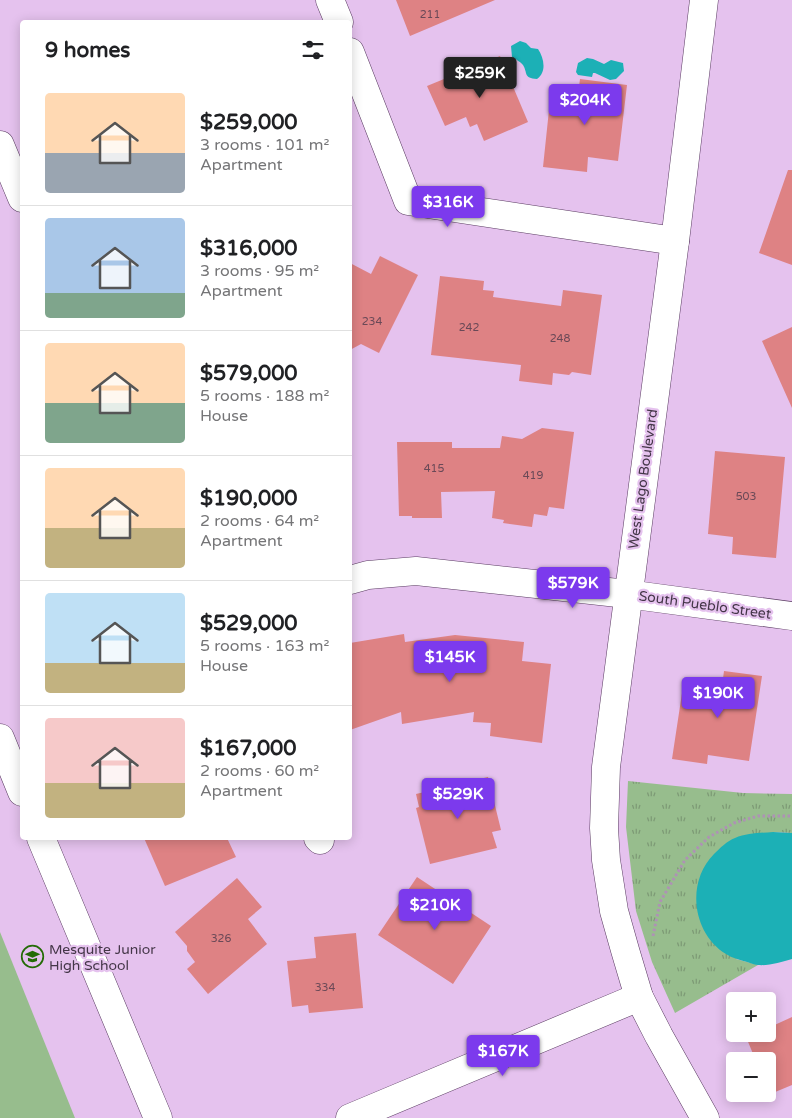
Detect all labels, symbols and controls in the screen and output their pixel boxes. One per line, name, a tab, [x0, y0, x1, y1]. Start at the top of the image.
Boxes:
house number: 211	[420, 8, 440, 21]
icon: filters	[299, 36, 327, 64]
text: 9 homes	[45, 38, 130, 63]
pin: $259K	[445, 56, 515, 99]
text: $259K	[455, 63, 505, 83]
pin: $204K	[550, 84, 620, 126]
text: $204K	[560, 90, 610, 110]
text: $259,000	[200, 110, 298, 135]
icon: home	[85, 113, 145, 173]
text: 3 rooms · 101 m²	[200, 135, 329, 155]
text: Apartment	[200, 155, 283, 175]
pin: $316K	[413, 186, 483, 228]
text: $316K	[423, 192, 473, 212]
text: $316,000	[200, 236, 298, 261]
icon: home	[85, 238, 145, 298]
text: 3 rooms · 95 m²	[200, 261, 319, 281]
text: Apartment	[200, 281, 283, 301]
house number: 234	[362, 315, 382, 328]
house number: 242	[459, 321, 479, 334]
house number: 248	[550, 332, 570, 345]
text: $579,000	[200, 361, 298, 386]
icon: home	[85, 363, 145, 423]
text: 5 rooms · 188 m²	[200, 386, 329, 406]
text: House	[200, 406, 248, 426]
street label: West Lago Boulevard	[625, 408, 661, 550]
house number: 415	[424, 462, 444, 475]
house number: 419	[523, 469, 543, 482]
text: $190,000	[200, 486, 298, 511]
icon: home	[85, 488, 145, 548]
house number: 503	[736, 490, 756, 503]
text: 2 rooms · 64 m²	[200, 511, 319, 531]
text: Apartment	[200, 531, 283, 551]
pin: $579K	[538, 566, 608, 609]
text: $579K	[548, 573, 598, 593]
street label: South Pueblo Street	[638, 587, 773, 623]
text: $529,000	[200, 611, 298, 636]
icon: home	[85, 613, 145, 673]
text: 5 rooms · 163 m²	[200, 636, 329, 656]
pin: $145K	[415, 640, 485, 683]
text: $145K	[425, 647, 475, 667]
text: House	[200, 656, 248, 676]
pin: $190K	[683, 676, 753, 719]
text: $190K	[693, 683, 743, 703]
text: $167,000	[200, 736, 296, 761]
icon: home	[85, 738, 145, 798]
text: 2 rooms · 60 m²	[200, 761, 319, 781]
pin: $529K	[423, 778, 493, 820]
text: Apartment	[200, 781, 283, 801]
text: $529K	[433, 784, 483, 804]
pin: $210K	[400, 888, 470, 931]
text: $210K	[410, 895, 460, 915]
house number: 326	[211, 932, 231, 945]
place label: Mesquite Junior High School	[49, 941, 156, 974]
school or university icon: Mesquite Junior High School	[21, 945, 45, 969]
house number: 334	[315, 981, 335, 994]
map controls	[726, 992, 776, 1102]
button: +	[726, 992, 776, 1042]
pin: $167K	[468, 1034, 538, 1077]
text: $167K	[478, 1041, 528, 1061]
button: −	[726, 1052, 776, 1102]

